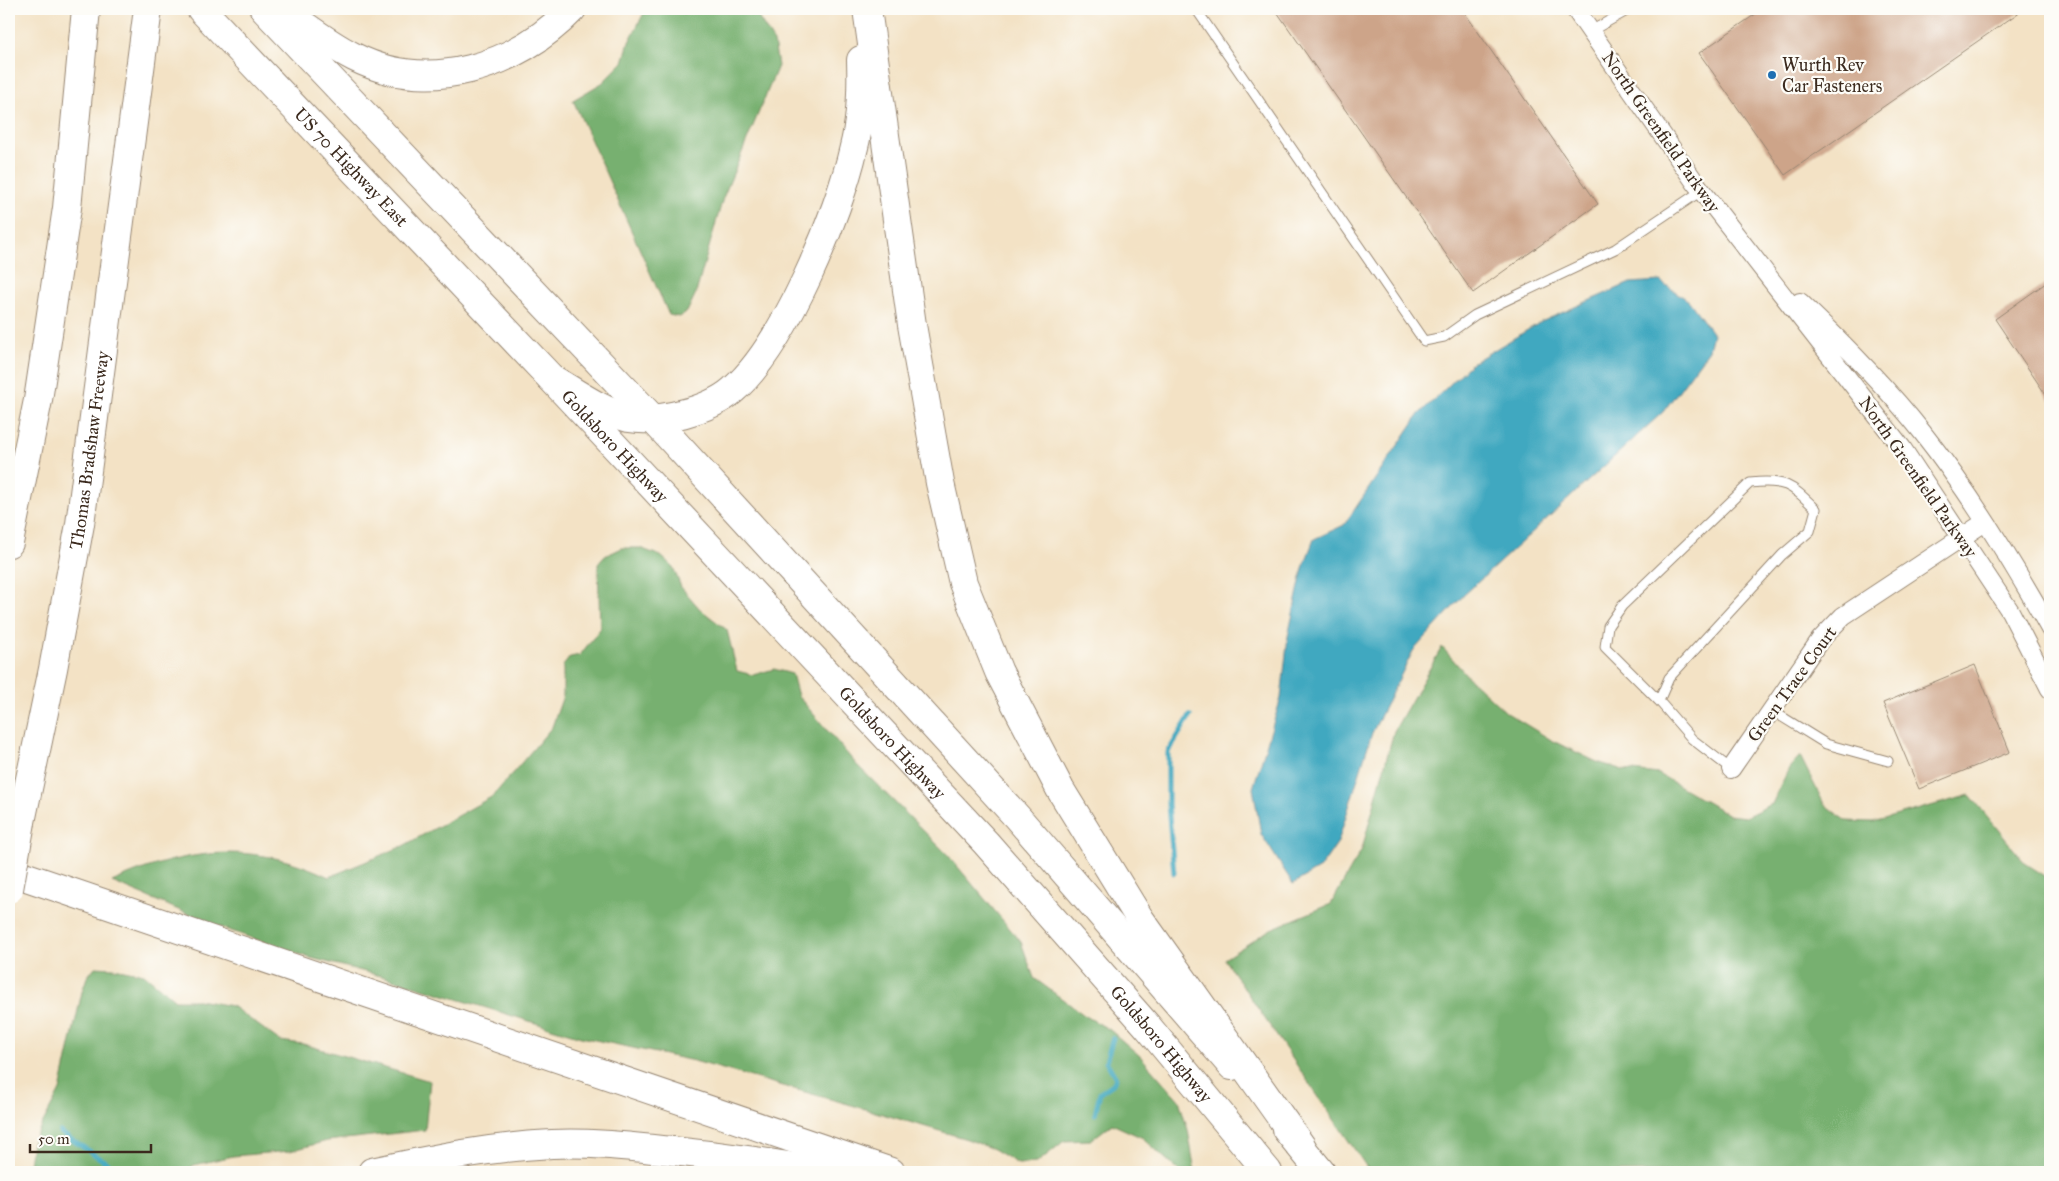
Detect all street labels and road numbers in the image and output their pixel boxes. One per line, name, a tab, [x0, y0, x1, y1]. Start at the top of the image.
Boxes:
street label: North Greenfield Parkway	[1597, 47, 1725, 217]
street label: US 70 Highway East	[289, 103, 413, 232]
street label: Thomas Bradshaw Freeway	[64, 349, 114, 551]
street label: Goldsboro Highway	[557, 385, 673, 508]
street label: North Greenfield Parkway	[1854, 392, 1982, 562]
street label: Green Trace Court	[1743, 621, 1842, 746]
street label: Goldsboro Highway	[834, 682, 951, 804]
street label: Goldsboro Highway	[1105, 981, 1217, 1108]

